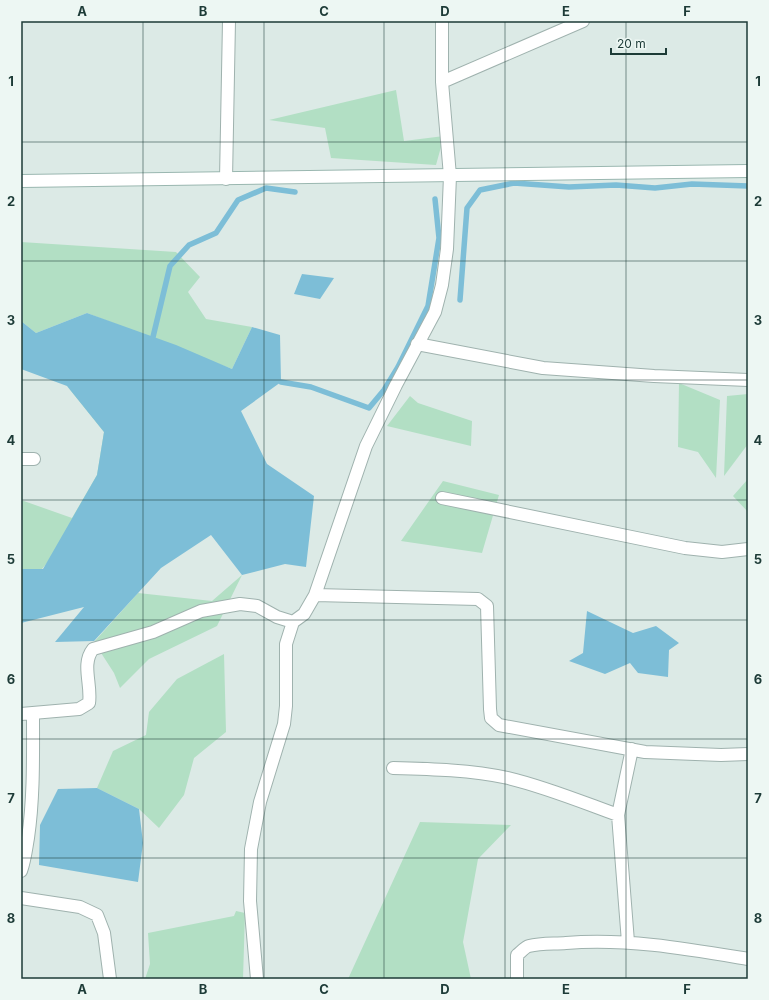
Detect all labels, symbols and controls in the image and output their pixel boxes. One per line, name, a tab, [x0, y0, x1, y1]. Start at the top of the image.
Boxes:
text: A	[77, 3, 87, 19]
text: B	[199, 3, 208, 19]
text: C	[319, 3, 329, 19]
text: D	[440, 3, 450, 19]
text: E	[562, 3, 570, 19]
text: F	[683, 3, 691, 19]
scale bar	[611, 30, 666, 56]
text: 20 m	[617, 36, 646, 51]
text: 1	[8, 73, 14, 89]
text: 1	[755, 73, 761, 89]
text: 2	[7, 193, 15, 209]
text: 2	[754, 193, 762, 209]
text: 3	[7, 312, 15, 328]
text: 3	[754, 312, 762, 328]
text: 4	[7, 432, 16, 448]
text: 4	[754, 432, 763, 448]
text: 5	[7, 551, 15, 567]
text: 5	[754, 551, 762, 567]
text: 6	[7, 671, 15, 687]
text: 6	[754, 671, 762, 687]
text: 7	[7, 790, 15, 806]
text: 7	[754, 790, 762, 806]
text: 8	[7, 910, 15, 926]
text: 8	[754, 910, 762, 926]
text: A	[77, 981, 87, 997]
text: B	[199, 981, 208, 997]
text: C	[319, 981, 329, 997]
text: D	[440, 981, 450, 997]
text: E	[562, 981, 570, 997]
text: F	[683, 981, 691, 997]

